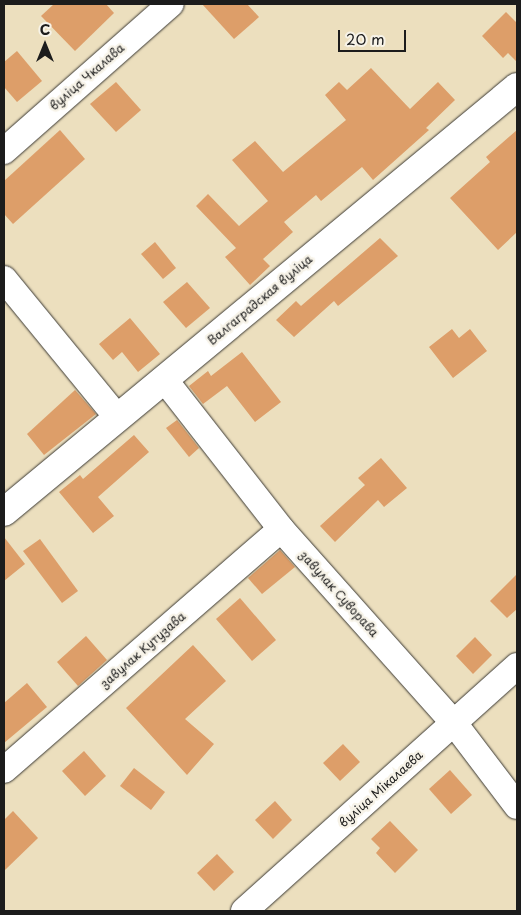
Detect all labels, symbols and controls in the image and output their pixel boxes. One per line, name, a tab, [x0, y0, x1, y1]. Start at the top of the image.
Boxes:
text: С	[40, 19, 50, 40]
north arrow	[20, 20, 70, 70]
scale bar	[341, 20, 408, 52]
text: 20 m	[346, 27, 385, 50]
street label: вуліца Чкалава	[47, 41, 127, 113]
street label: Валгаградская вуліца	[205, 252, 315, 348]
street label: завулак Суворава	[296, 548, 382, 640]
street label: завулак Кутузава	[97, 609, 189, 691]
street label: вуліца Мікалаева	[336, 748, 426, 830]

